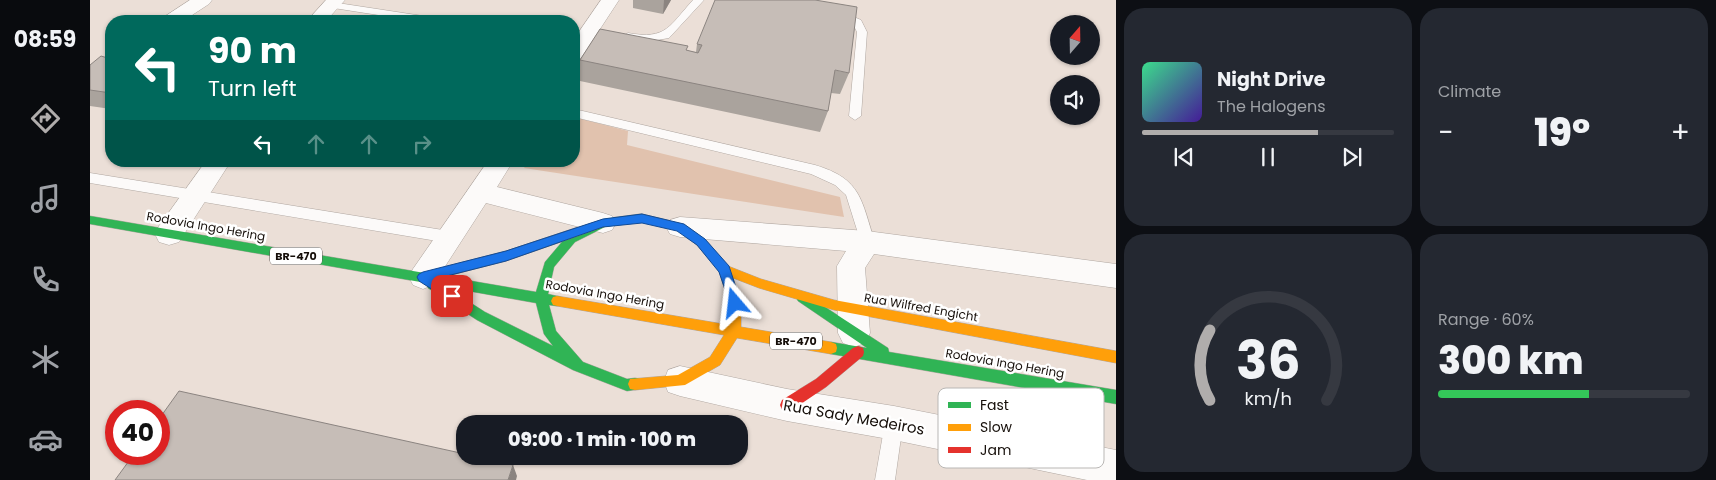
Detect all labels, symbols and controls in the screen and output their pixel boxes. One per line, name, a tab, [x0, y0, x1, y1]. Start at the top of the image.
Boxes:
north arrow	[1050, 15, 1100, 65]
map controls	[1050, 15, 1100, 125]
text: 08:59	[14, 24, 76, 55]
text: 90 m	[208, 26, 297, 75]
icon: left	[125, 35, 190, 100]
text: Night Drive	[1217, 66, 1326, 93]
text: Turn left	[208, 73, 296, 104]
button: sound	[1050, 75, 1100, 125]
text: Climate	[1438, 80, 1501, 103]
text: The Halogens	[1217, 95, 1325, 118]
icon: directions	[28, 101, 63, 136]
text: 19°	[1534, 106, 1590, 159]
text: −	[1438, 113, 1453, 152]
text: +	[1671, 113, 1690, 152]
icon: left	[249, 130, 277, 158]
icon: ahead	[302, 130, 330, 158]
icon: ahead	[355, 130, 383, 158]
icon: right	[408, 130, 436, 158]
icon: previous	[1170, 143, 1198, 171]
icon: pause	[1254, 143, 1282, 171]
icon: next	[1338, 143, 1366, 171]
icon: music	[28, 181, 63, 216]
street label: Rodovia Ingo Hering	[145, 207, 267, 245]
road number: BR-470	[270, 248, 322, 264]
icon: phone	[28, 262, 63, 297]
pin	[431, 275, 473, 317]
street label: Rodovia Ingo Hering	[544, 275, 666, 313]
position arrow	[708, 276, 760, 328]
icon: arrive	[438, 282, 466, 310]
street label: Rua Wilfred Engicht	[863, 289, 979, 325]
text: Range · 60%	[1438, 308, 1534, 331]
text: 36	[1236, 324, 1300, 397]
road number: BR-470	[770, 332, 822, 350]
text: 300 km	[1438, 334, 1584, 387]
icon: climate	[28, 342, 63, 377]
street label: Rodovia Ingo Hering	[944, 344, 1066, 382]
text: km/h	[1244, 386, 1292, 411]
legend	[938, 388, 1104, 468]
street label: Rua Sady Medeiros	[782, 394, 926, 440]
text: Fast	[980, 395, 1009, 415]
speed limit sign: 40	[105, 400, 170, 465]
text: Slow	[980, 417, 1013, 437]
icon: car	[28, 422, 63, 457]
text: 09:00 · 1 min · 100 m	[508, 426, 696, 453]
text: Jam	[980, 440, 1011, 460]

